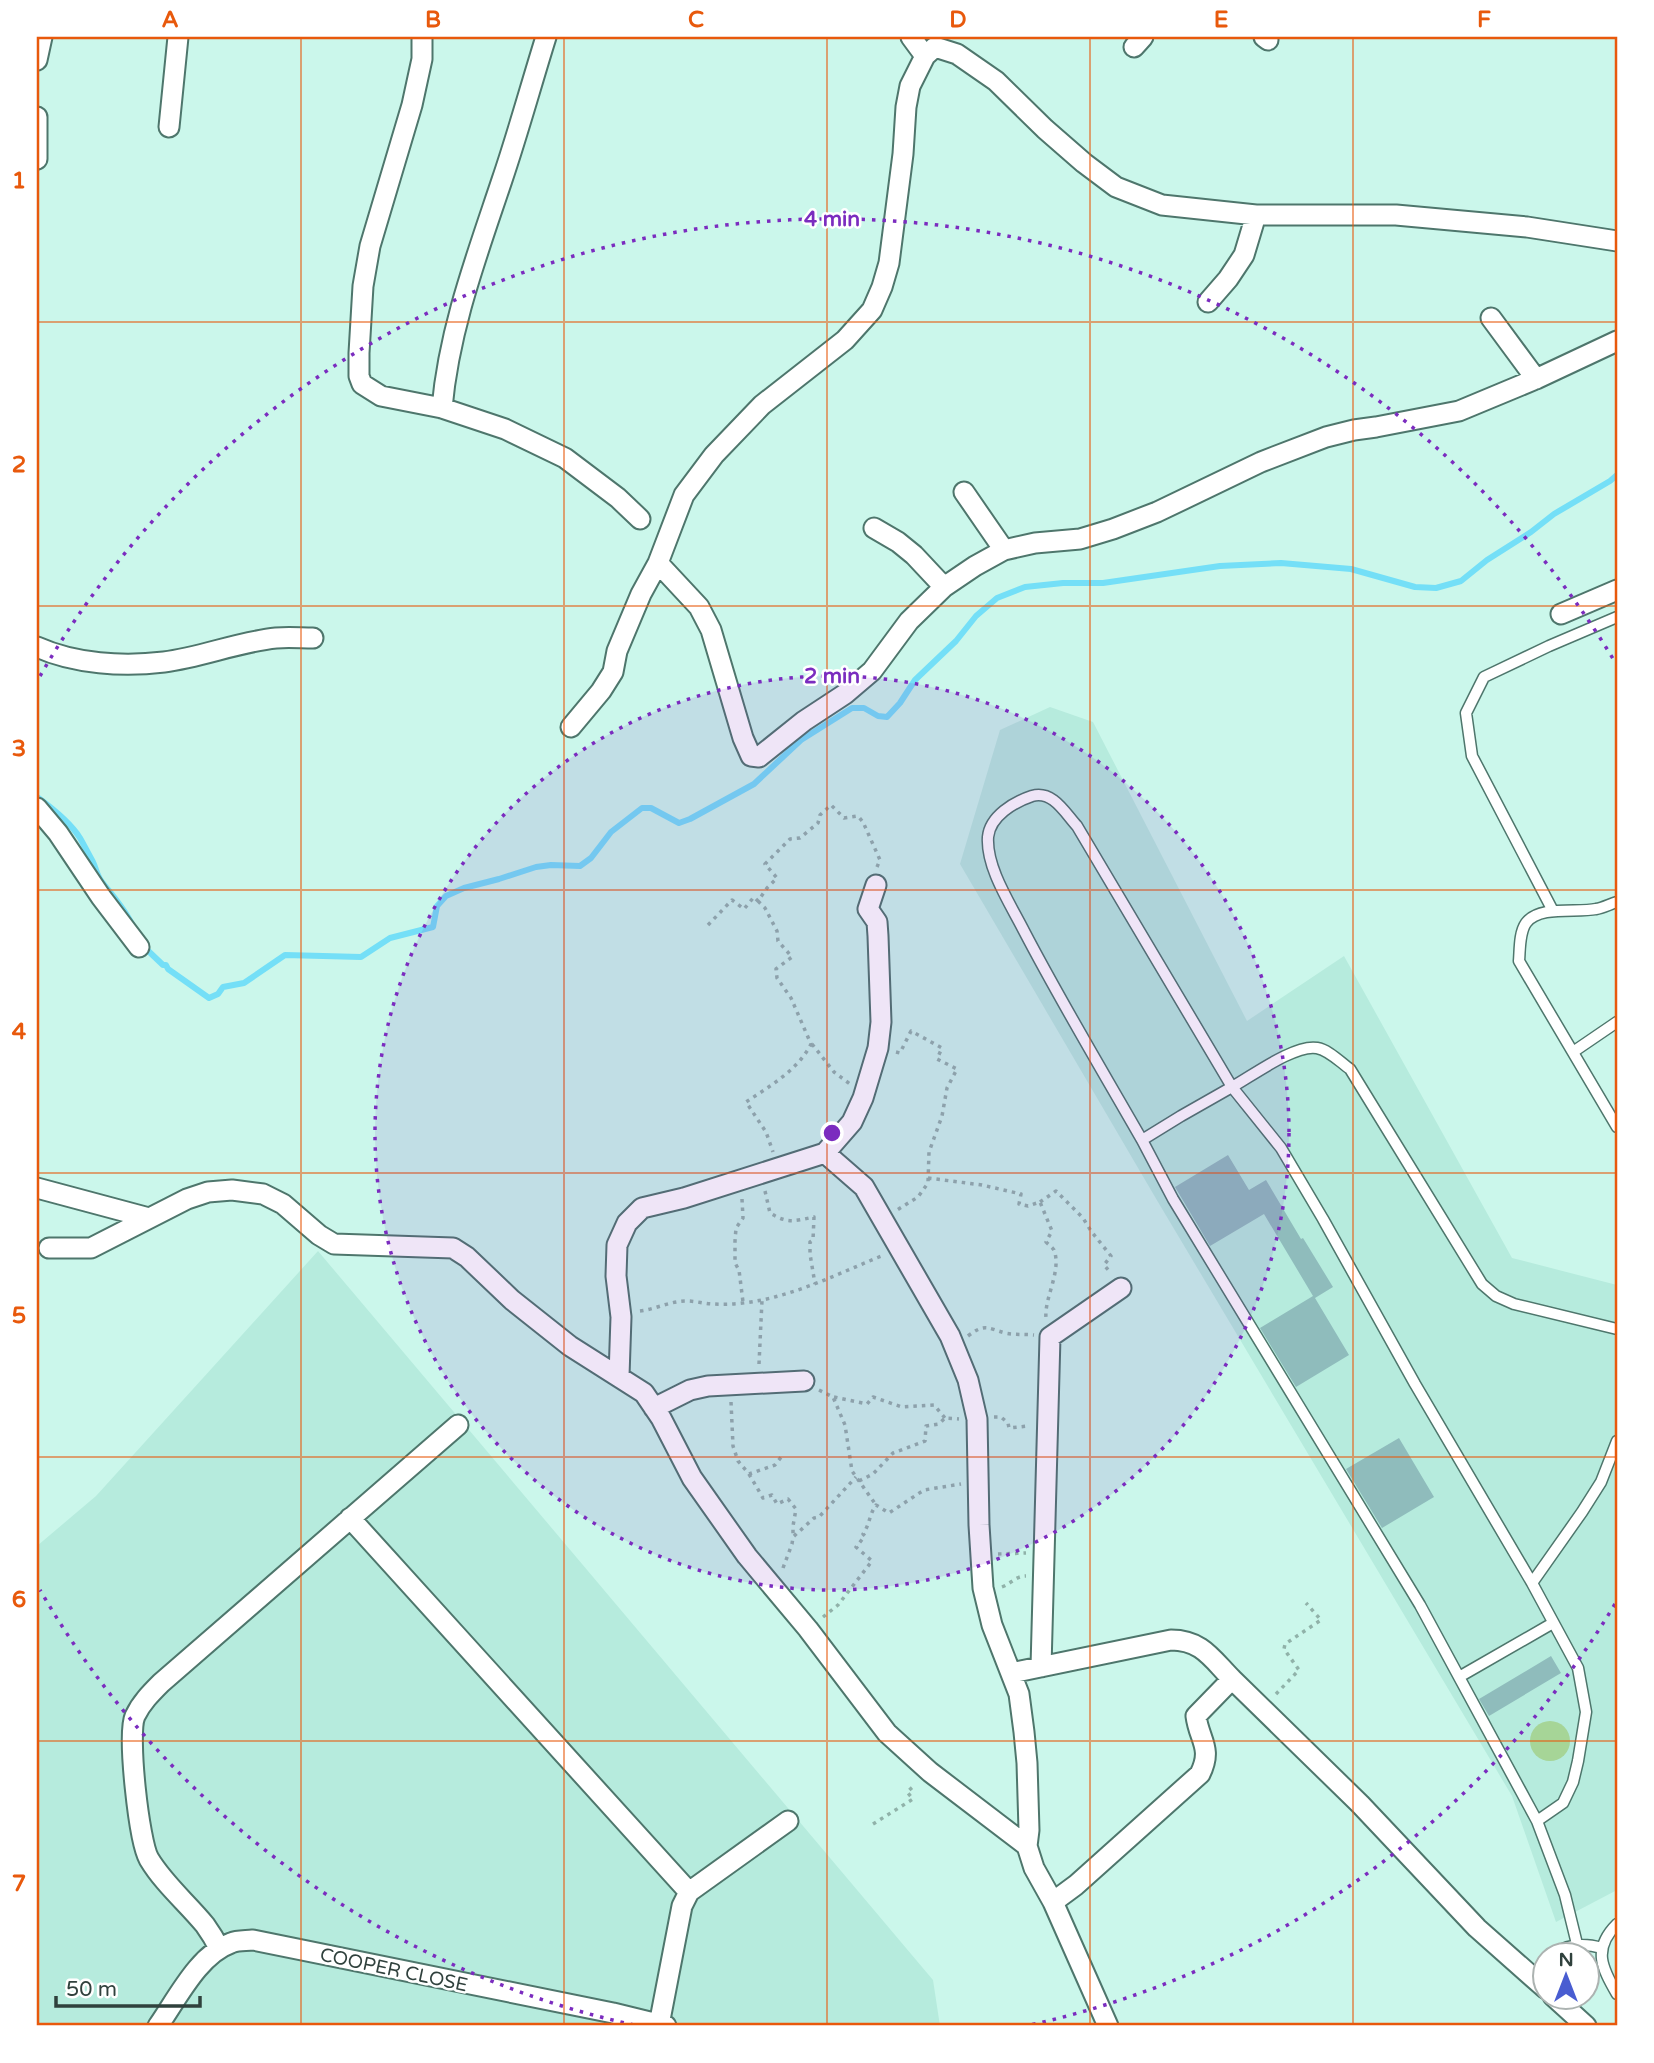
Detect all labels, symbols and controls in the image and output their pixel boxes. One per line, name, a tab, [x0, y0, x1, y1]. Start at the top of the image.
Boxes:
text: A	[161, 6, 179, 34]
text: B	[425, 6, 441, 34]
text: C	[688, 6, 704, 34]
text: D	[949, 6, 967, 34]
text: E	[1214, 6, 1228, 34]
text: F	[1477, 6, 1491, 34]
text: 1	[12, 167, 26, 195]
text: 4 min	[804, 207, 860, 232]
text: 2	[12, 451, 26, 479]
text: 2 min	[804, 664, 860, 689]
text: 3	[12, 735, 26, 763]
text: 4	[12, 1018, 27, 1046]
centre of rings	[820, 1121, 844, 1145]
text: 5	[12, 1302, 26, 1330]
text: 6	[12, 1586, 26, 1614]
text: 7	[12, 1870, 26, 1898]
north arrow	[1532, 1940, 1602, 2010]
street label: COOPER CLOSE	[318, 1944, 470, 1996]
text: N	[1558, 1949, 1574, 1971]
scale bar	[56, 1965, 200, 2009]
text: 50 m	[66, 1977, 117, 2002]

